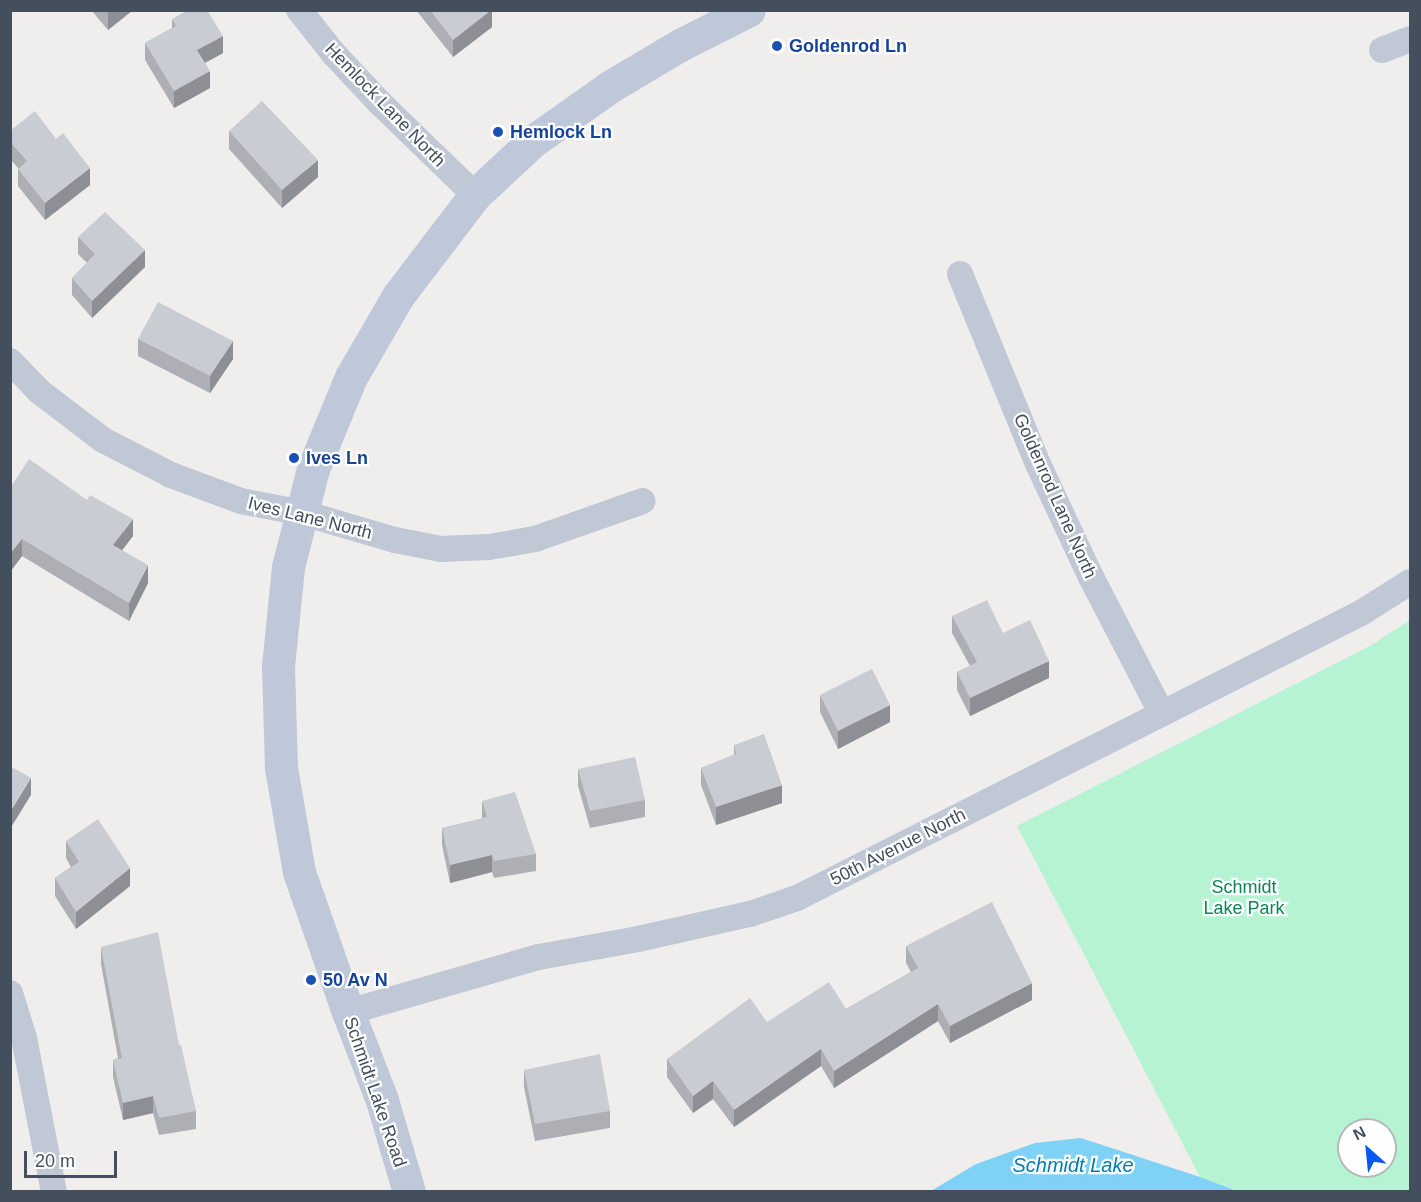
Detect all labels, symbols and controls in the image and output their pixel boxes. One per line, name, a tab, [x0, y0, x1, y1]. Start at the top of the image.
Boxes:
place label: Goldenrod Ln	[789, 35, 907, 57]
street label: Hemlock Lane North	[320, 38, 450, 172]
marker: Goldenrod Ln	[770, 39, 784, 53]
place label: Hemlock Ln	[510, 121, 612, 143]
marker: Hemlock Ln	[491, 125, 505, 139]
street label: Goldenrod Lane North	[1009, 410, 1101, 582]
place label: Ives Ln	[306, 447, 368, 469]
marker: Ives Ln	[287, 451, 301, 465]
street label: Ives Lane North	[246, 492, 374, 544]
street label: 50th Avenue North	[826, 803, 970, 891]
park label: Schmidt Lake Park	[1203, 877, 1285, 920]
place label: 50 Av N	[323, 969, 388, 991]
marker: 50 Av N	[304, 973, 318, 987]
street label: Schmidt Lake Road	[339, 1014, 411, 1170]
north arrow	[1337, 1118, 1397, 1178]
text: N	[1350, 1123, 1369, 1143]
scale bar	[27, 1139, 120, 1177]
text: 20 m	[35, 1151, 75, 1171]
water label: Schmidt Lake	[1012, 1153, 1134, 1177]

